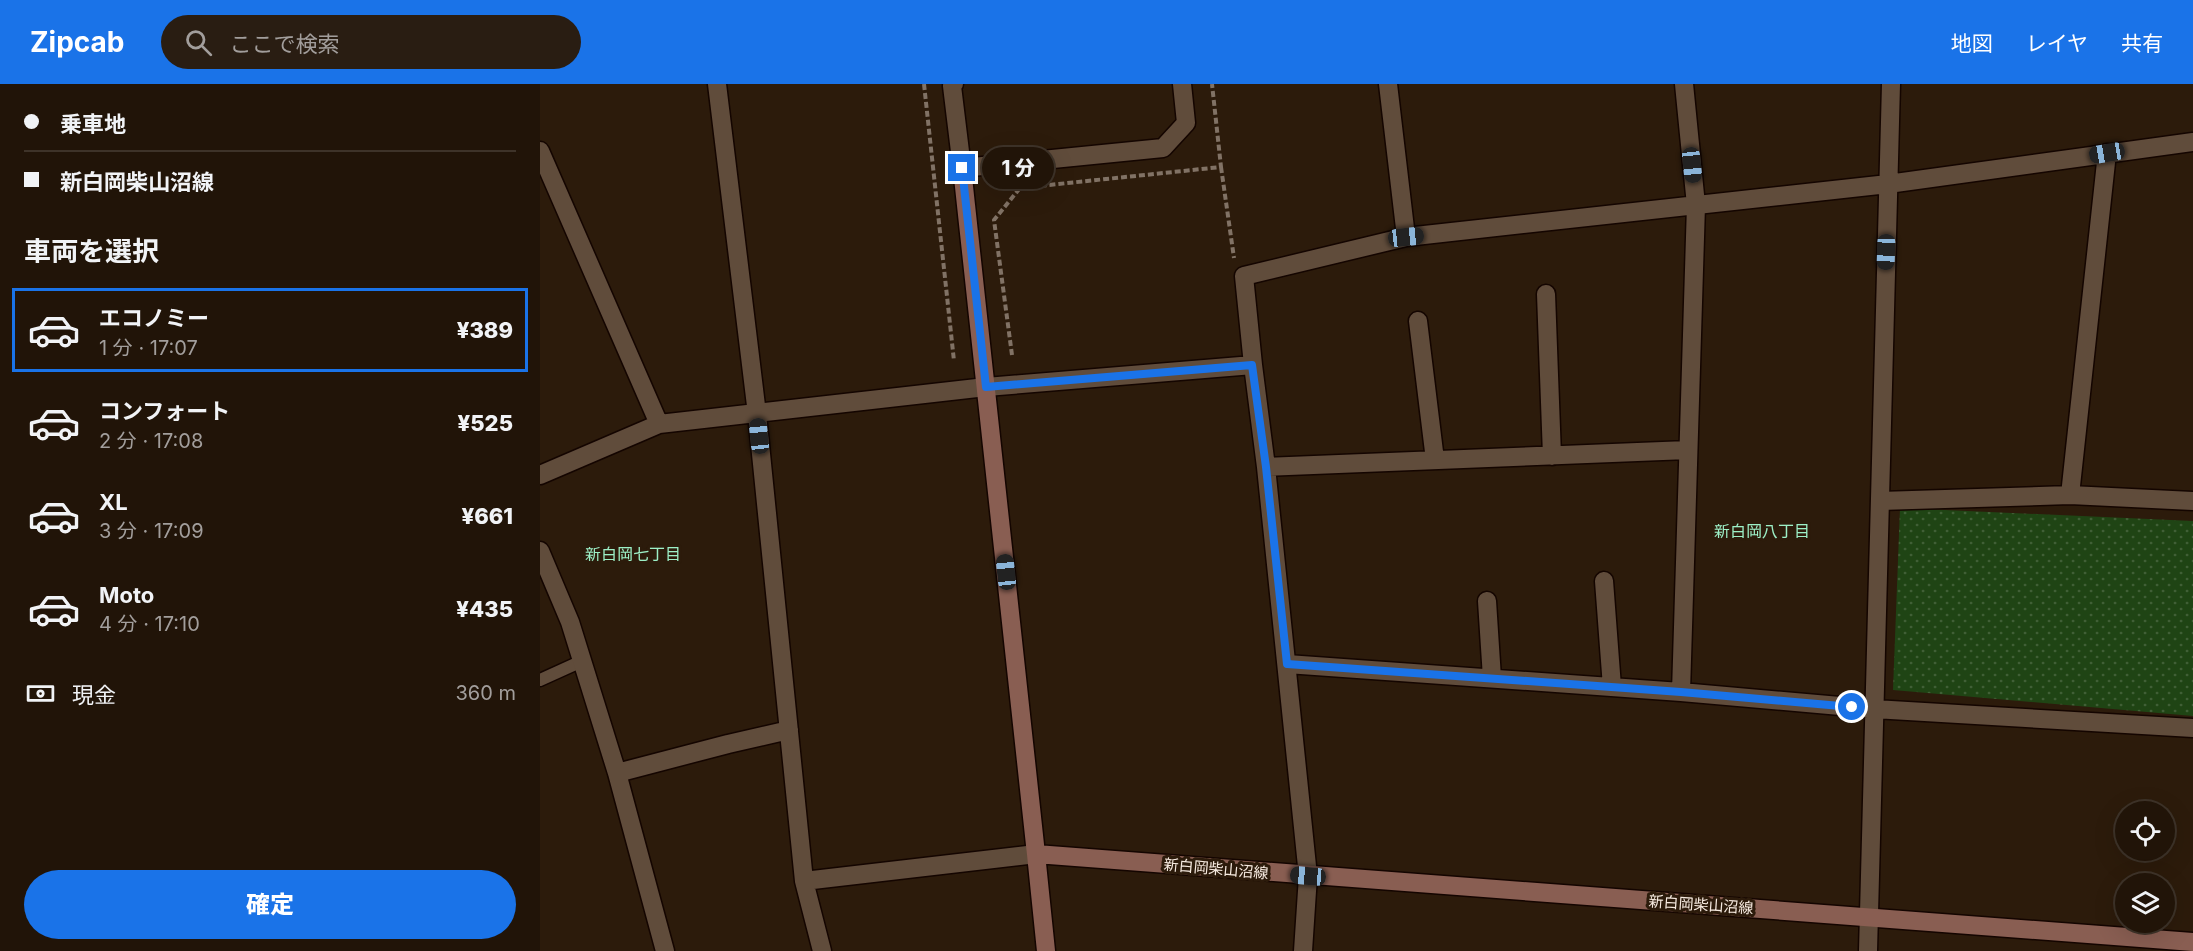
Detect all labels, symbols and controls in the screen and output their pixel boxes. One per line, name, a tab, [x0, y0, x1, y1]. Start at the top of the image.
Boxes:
search box	[161, 15, 581, 69]
text: Zipcab	[30, 25, 125, 59]
icon: search	[182, 26, 215, 59]
text: ここで検索	[230, 31, 340, 57]
text: 地図	[1951, 31, 1993, 56]
text: レイヤ	[2026, 31, 2088, 56]
text: 共有	[2121, 31, 2163, 56]
text: 乗車地	[60, 111, 126, 137]
car	[2088, 141, 2126, 165]
car	[1681, 146, 1703, 184]
callout: 1 分	[983, 147, 1055, 189]
route end	[948, 154, 975, 181]
text: 1 分	[1001, 156, 1035, 180]
text: 新白岡柴山沼線	[60, 169, 214, 195]
car	[1387, 226, 1425, 248]
car	[1876, 234, 1896, 270]
text: 車両を選択	[24, 235, 159, 268]
icon: car	[27, 303, 81, 357]
text: エコノミー	[99, 305, 209, 331]
text: ¥389	[457, 317, 513, 343]
text: 1 分 · 17:07	[99, 336, 198, 360]
icon: car	[27, 396, 81, 450]
text: コンフォート	[99, 398, 230, 424]
text: ¥525	[458, 410, 513, 436]
car	[748, 417, 770, 455]
text: 2 分 · 17:08	[99, 429, 203, 453]
icon: car	[27, 489, 81, 543]
text: XL	[99, 489, 128, 515]
text: ¥661	[461, 503, 513, 529]
text: 3 分 · 17:09	[99, 519, 204, 543]
district label: 新白岡八丁目	[1714, 521, 1810, 541]
district label: 新白岡七丁目	[585, 544, 681, 564]
car	[995, 553, 1017, 591]
icon: car	[27, 582, 81, 636]
text: Moto	[99, 582, 154, 608]
text: ¥435	[456, 596, 513, 622]
text: 4 分 · 17:10	[99, 612, 200, 636]
icon: cash	[24, 677, 57, 710]
text: 360 m	[455, 681, 516, 705]
text: 現金	[72, 682, 116, 708]
route start	[1838, 693, 1865, 720]
map controls	[2115, 801, 2175, 933]
button: locate	[2115, 801, 2175, 861]
street label: 新白岡柴山沼線	[1163, 854, 1269, 883]
car	[1289, 865, 1327, 887]
button: 確定	[24, 870, 516, 939]
button: layers	[2115, 873, 2175, 933]
street label: 新白岡柴山沼線	[1648, 891, 1754, 918]

